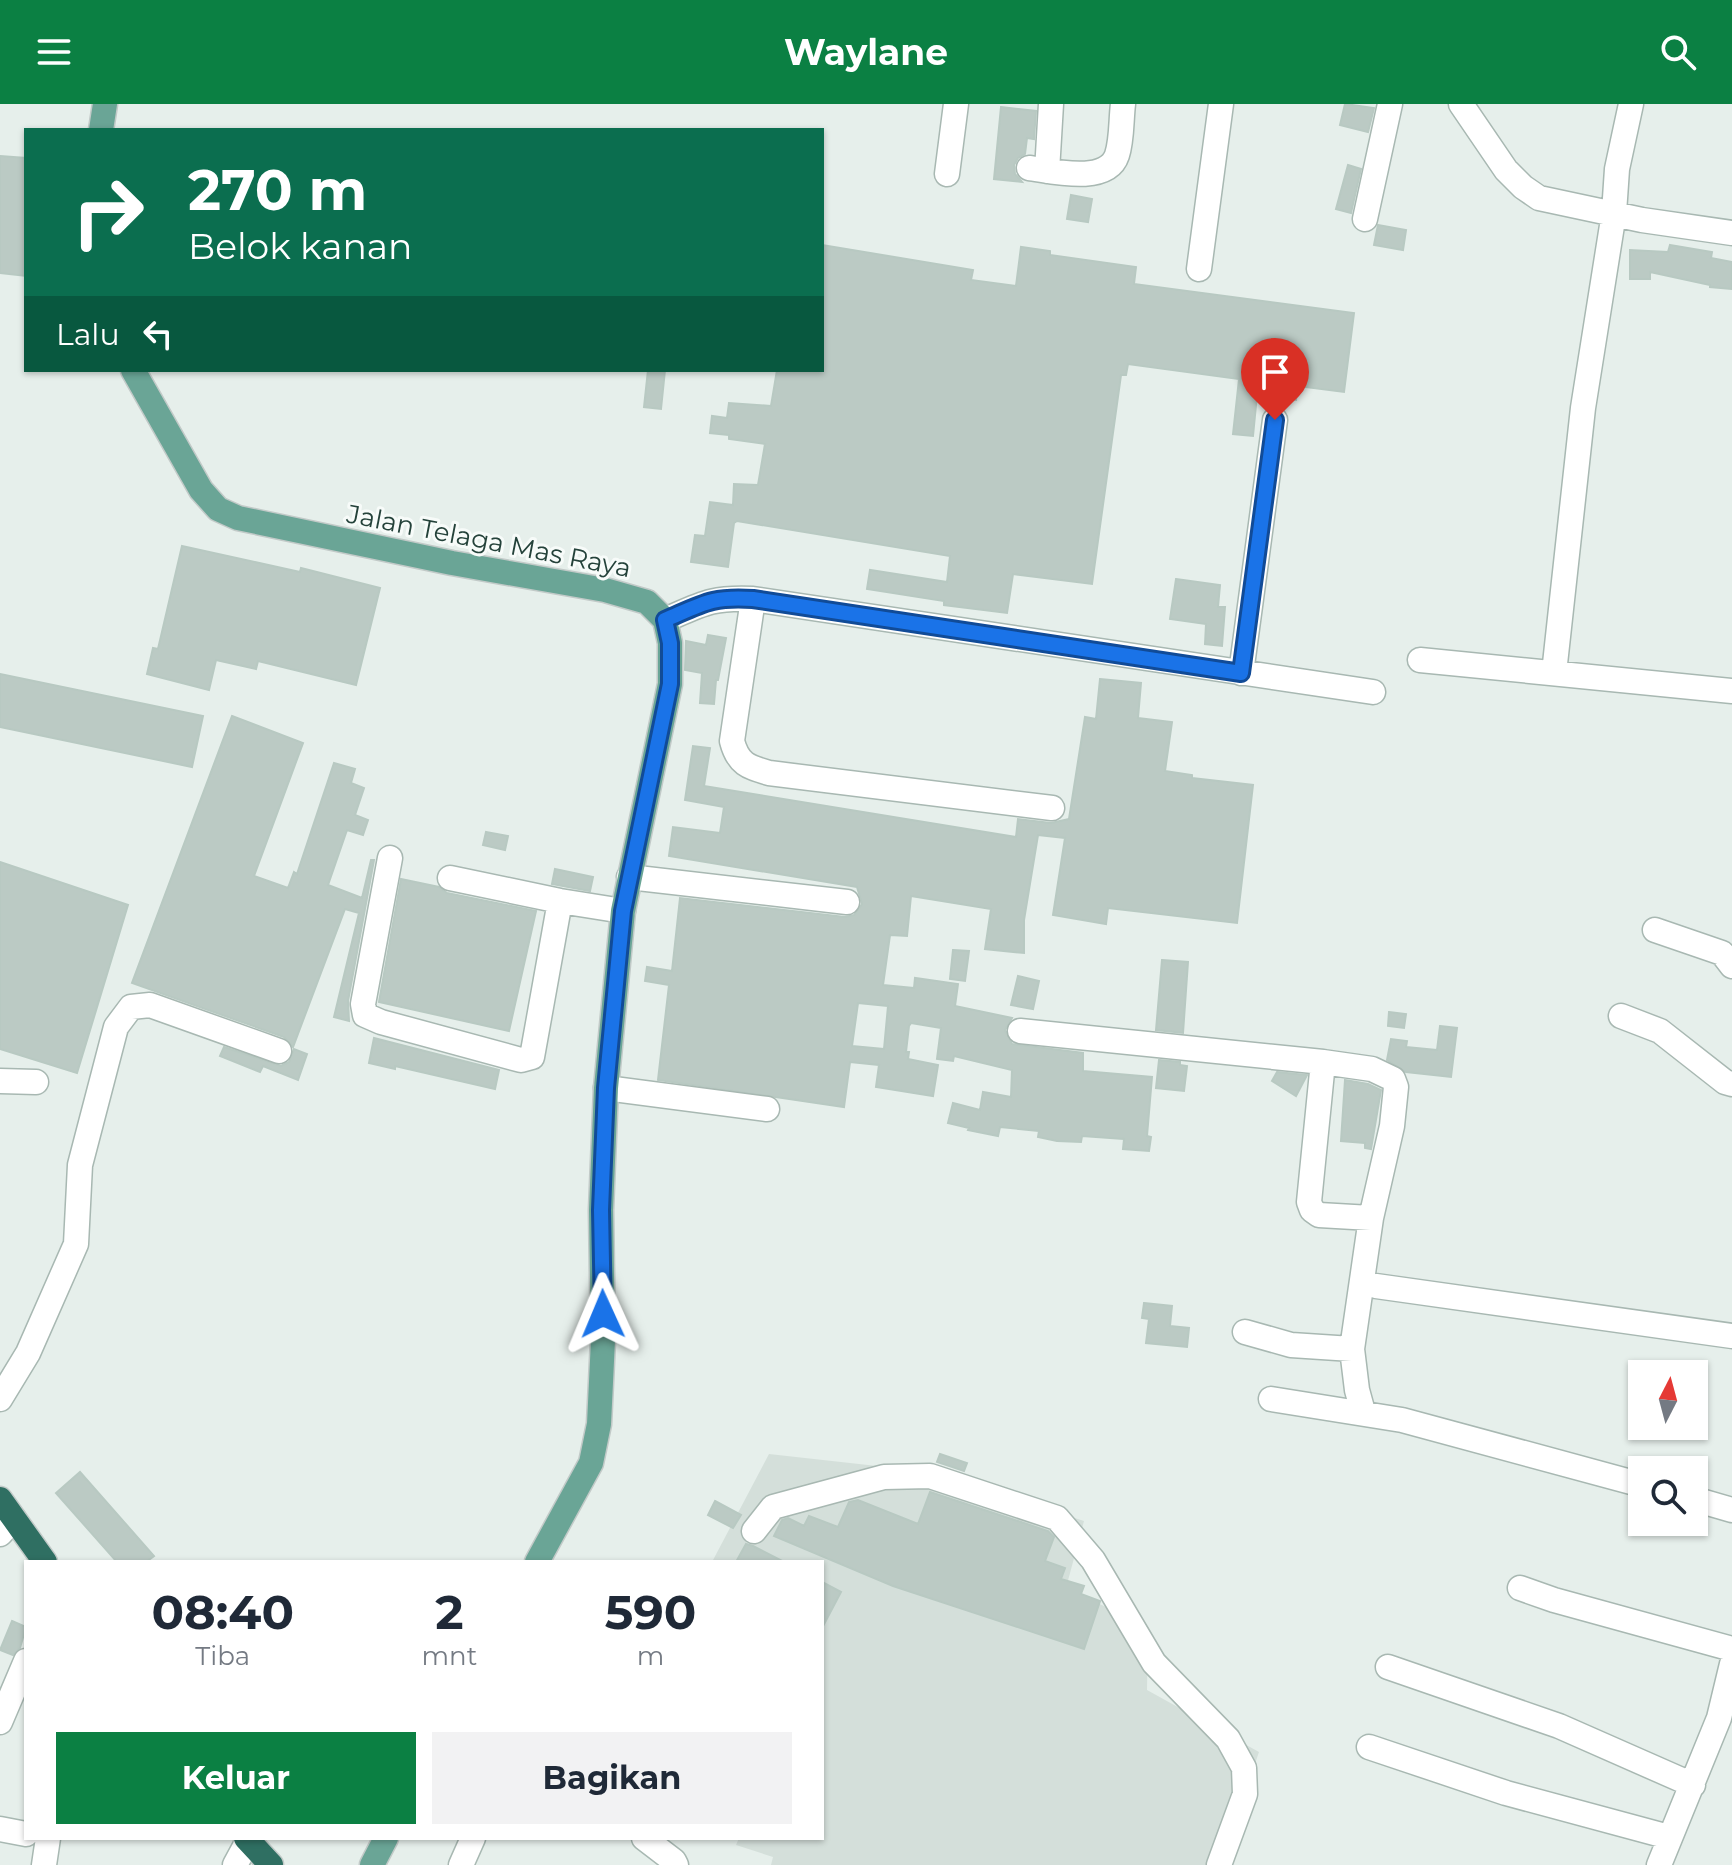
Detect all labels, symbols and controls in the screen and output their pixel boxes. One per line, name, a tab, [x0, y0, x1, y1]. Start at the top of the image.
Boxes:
icon: menu	[32, 30, 76, 74]
text: Waylane	[784, 30, 948, 74]
icon: search	[1656, 30, 1700, 74]
text: 270 m	[188, 156, 367, 224]
icon: right	[56, 160, 160, 264]
text: Belok kanan	[188, 224, 412, 268]
icon: left	[136, 312, 180, 356]
text: Lalu	[56, 316, 120, 353]
pin	[1241, 338, 1309, 420]
icon: arrive	[1253, 350, 1297, 394]
street label: Jalan Telaga Mas Raya	[343, 498, 634, 584]
position arrow	[561, 1272, 645, 1356]
north arrow	[1628, 1360, 1708, 1440]
map controls	[1628, 1360, 1708, 1536]
button: search	[1628, 1456, 1708, 1536]
text: 08:40	[152, 1583, 294, 1641]
text: 2	[435, 1583, 464, 1641]
text: 590	[605, 1583, 696, 1641]
text: Tiba	[195, 1640, 250, 1672]
text: mnt	[422, 1640, 477, 1672]
text: m	[637, 1640, 664, 1672]
button: Keluar	[56, 1732, 416, 1824]
button: Bagikan	[432, 1732, 792, 1824]

